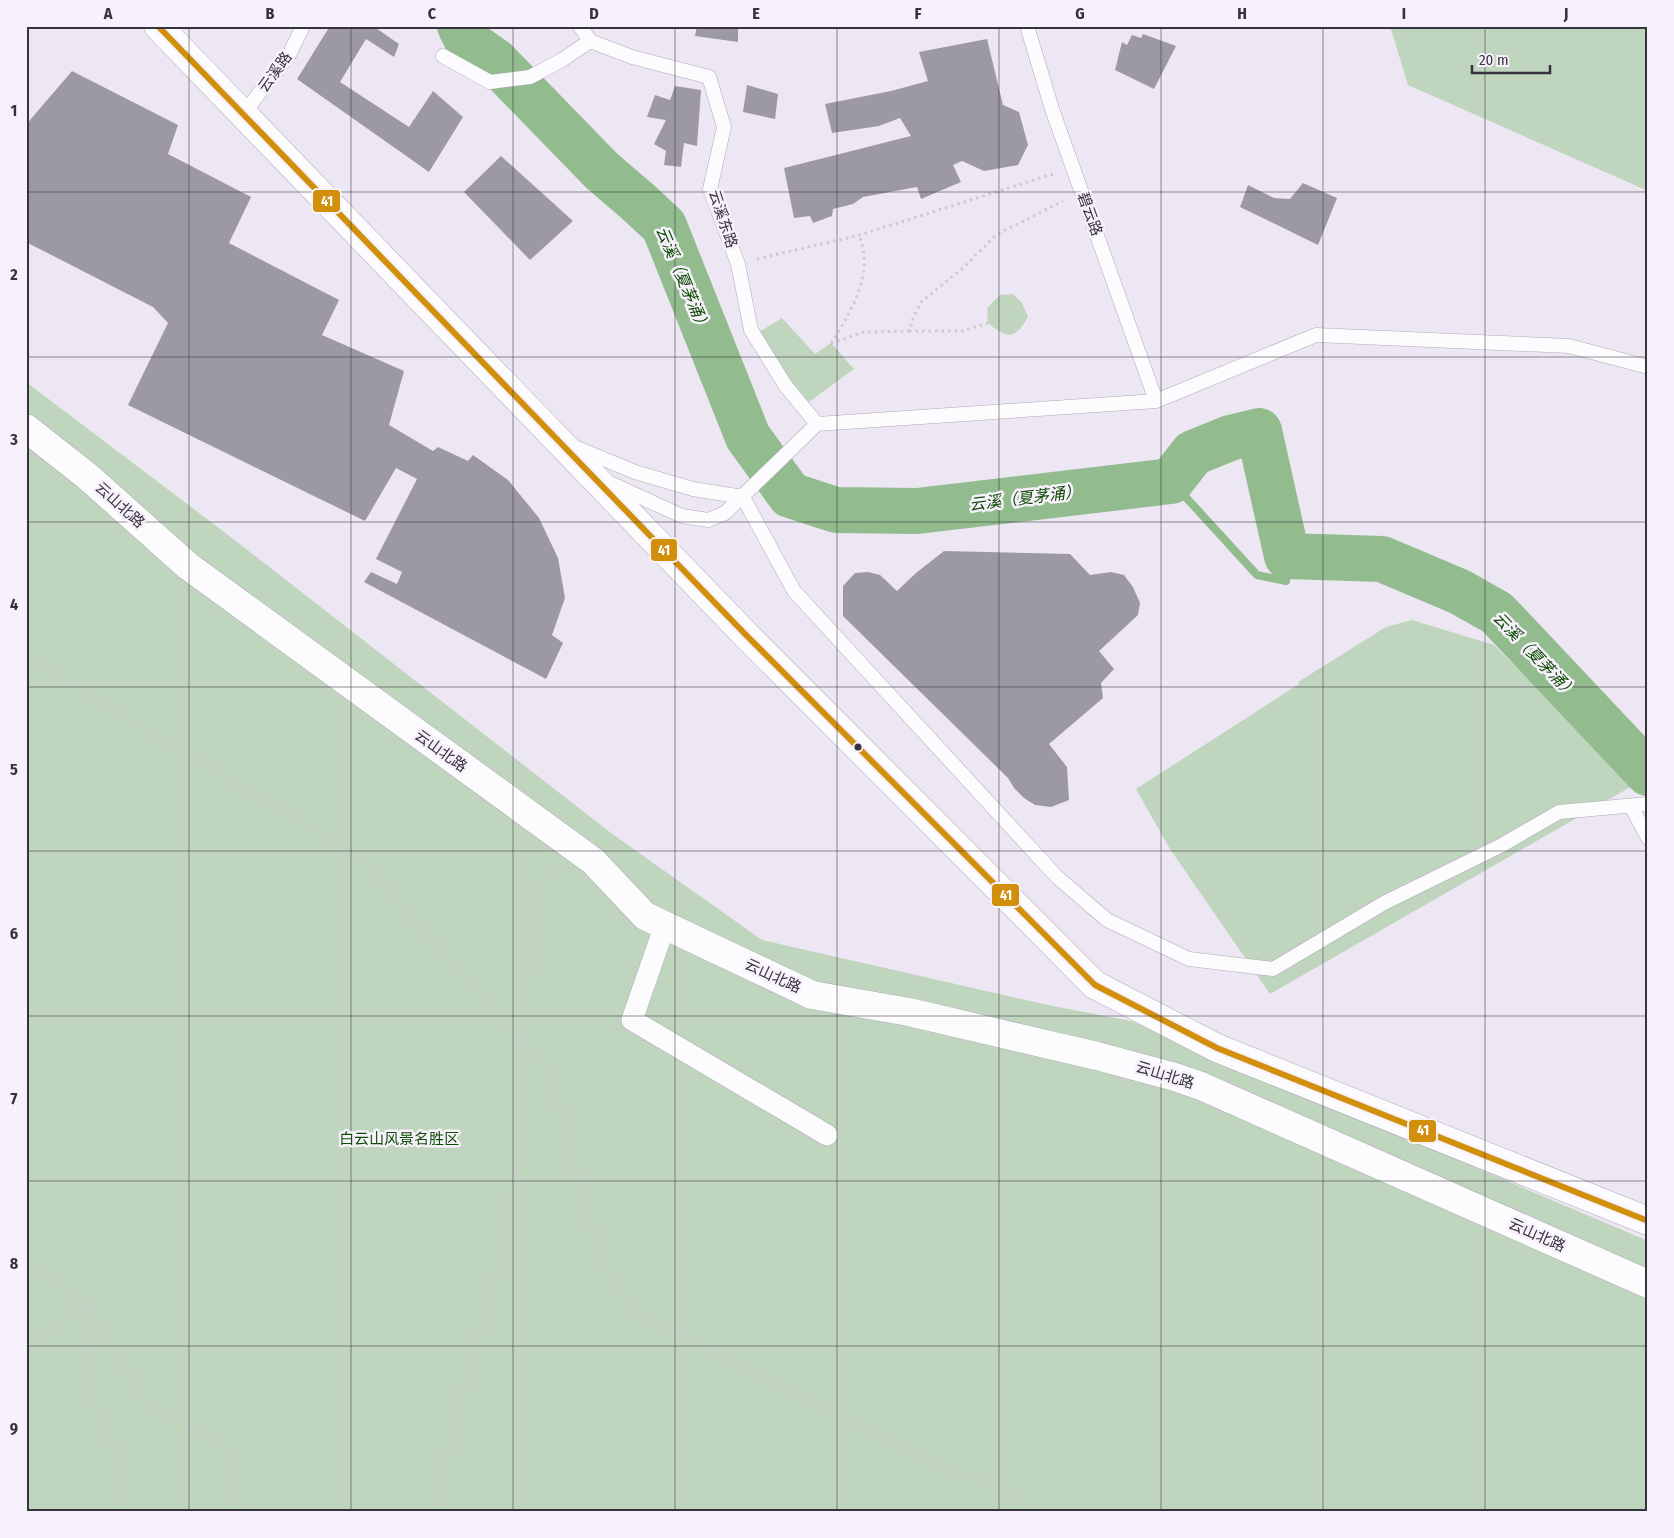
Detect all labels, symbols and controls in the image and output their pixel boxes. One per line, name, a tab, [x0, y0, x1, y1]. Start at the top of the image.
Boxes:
text: A	[103, 4, 113, 23]
text: B	[266, 4, 275, 23]
text: C	[428, 4, 437, 23]
text: D	[589, 4, 599, 23]
text: E	[752, 4, 760, 23]
text: F	[914, 4, 922, 23]
text: G	[1075, 4, 1085, 23]
text: H	[1237, 4, 1247, 23]
text: I	[1402, 4, 1406, 23]
text: J	[1563, 4, 1568, 23]
scale bar	[1472, 42, 1549, 74]
street label: 云溪路	[254, 49, 296, 95]
text: 20 m	[1479, 51, 1509, 69]
text: 1	[11, 101, 17, 120]
street label: 云溪东路	[705, 188, 741, 250]
line badge: 41	[312, 189, 341, 213]
street label: 碧云路	[1074, 190, 1106, 238]
text: 41	[321, 193, 333, 210]
water label: 云溪（夏茅涌）	[652, 224, 714, 334]
text: 2	[9, 265, 18, 284]
text: 3	[9, 430, 18, 449]
street label: 云山北路	[92, 478, 148, 532]
water label: 云溪（夏茅涌）	[968, 482, 1082, 514]
line badge: 41	[650, 538, 678, 562]
text: 41	[658, 542, 670, 559]
text: 4	[10, 595, 18, 614]
water label: 云溪（夏茅涌）	[1489, 608, 1581, 702]
street label: 云山北路	[411, 726, 471, 776]
unlabelled marker	[853, 742, 863, 752]
text: 5	[10, 760, 18, 779]
line badge: 41	[991, 883, 1020, 907]
text: 41	[1000, 887, 1012, 904]
text: 6	[10, 924, 18, 943]
street label: 云山北路	[742, 955, 804, 997]
street label: 云山北路	[1134, 1058, 1196, 1092]
text: 7	[11, 1089, 18, 1108]
line badge: 41	[1408, 1119, 1437, 1143]
text: 41	[1417, 1122, 1429, 1139]
park label: 白云山风景名胜区	[339, 1130, 459, 1148]
street label: 云山北路	[1506, 1215, 1568, 1255]
text: 8	[10, 1254, 19, 1273]
text: 9	[10, 1419, 18, 1438]

